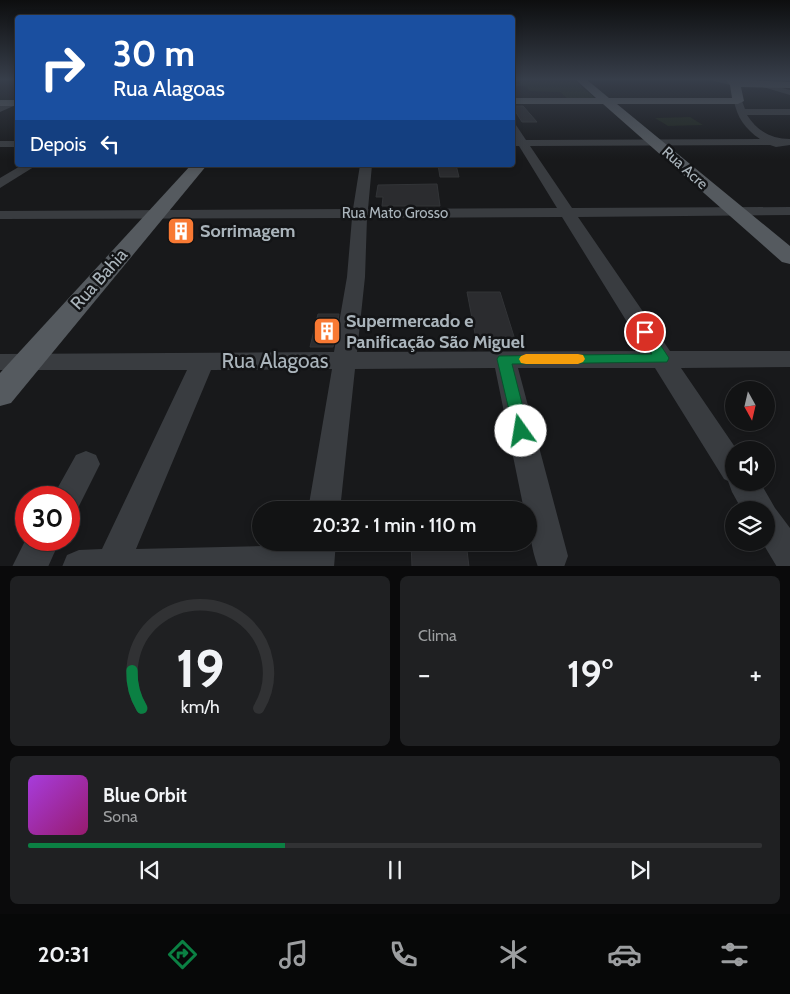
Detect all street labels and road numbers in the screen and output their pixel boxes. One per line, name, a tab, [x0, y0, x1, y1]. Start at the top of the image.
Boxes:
street label: Rua Acre	[658, 143, 712, 193]
street label: Rua Mato Grosso	[342, 204, 448, 222]
street label: Rua Bahia	[66, 244, 132, 314]
street label: Rua Alagoas	[222, 348, 329, 373]

